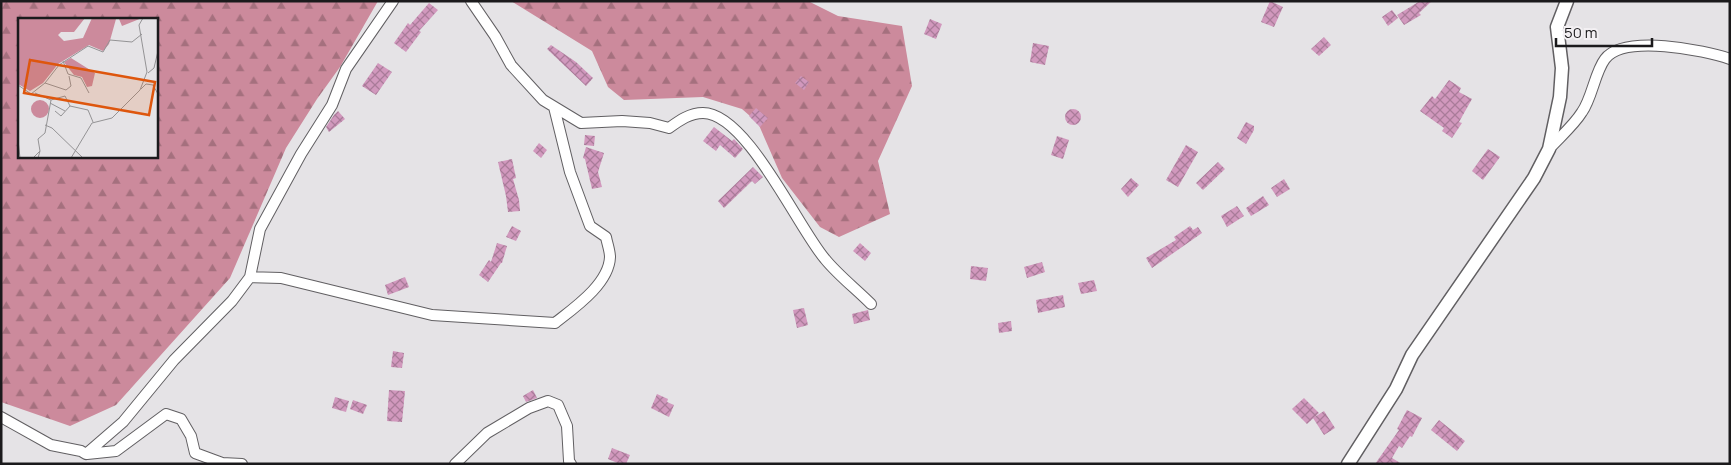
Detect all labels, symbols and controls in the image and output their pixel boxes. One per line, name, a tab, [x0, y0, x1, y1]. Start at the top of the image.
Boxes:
scale bar	[1556, 15, 1652, 47]
inset map	[18, 18, 158, 158]
text: 50 m	[1564, 22, 1598, 43]

